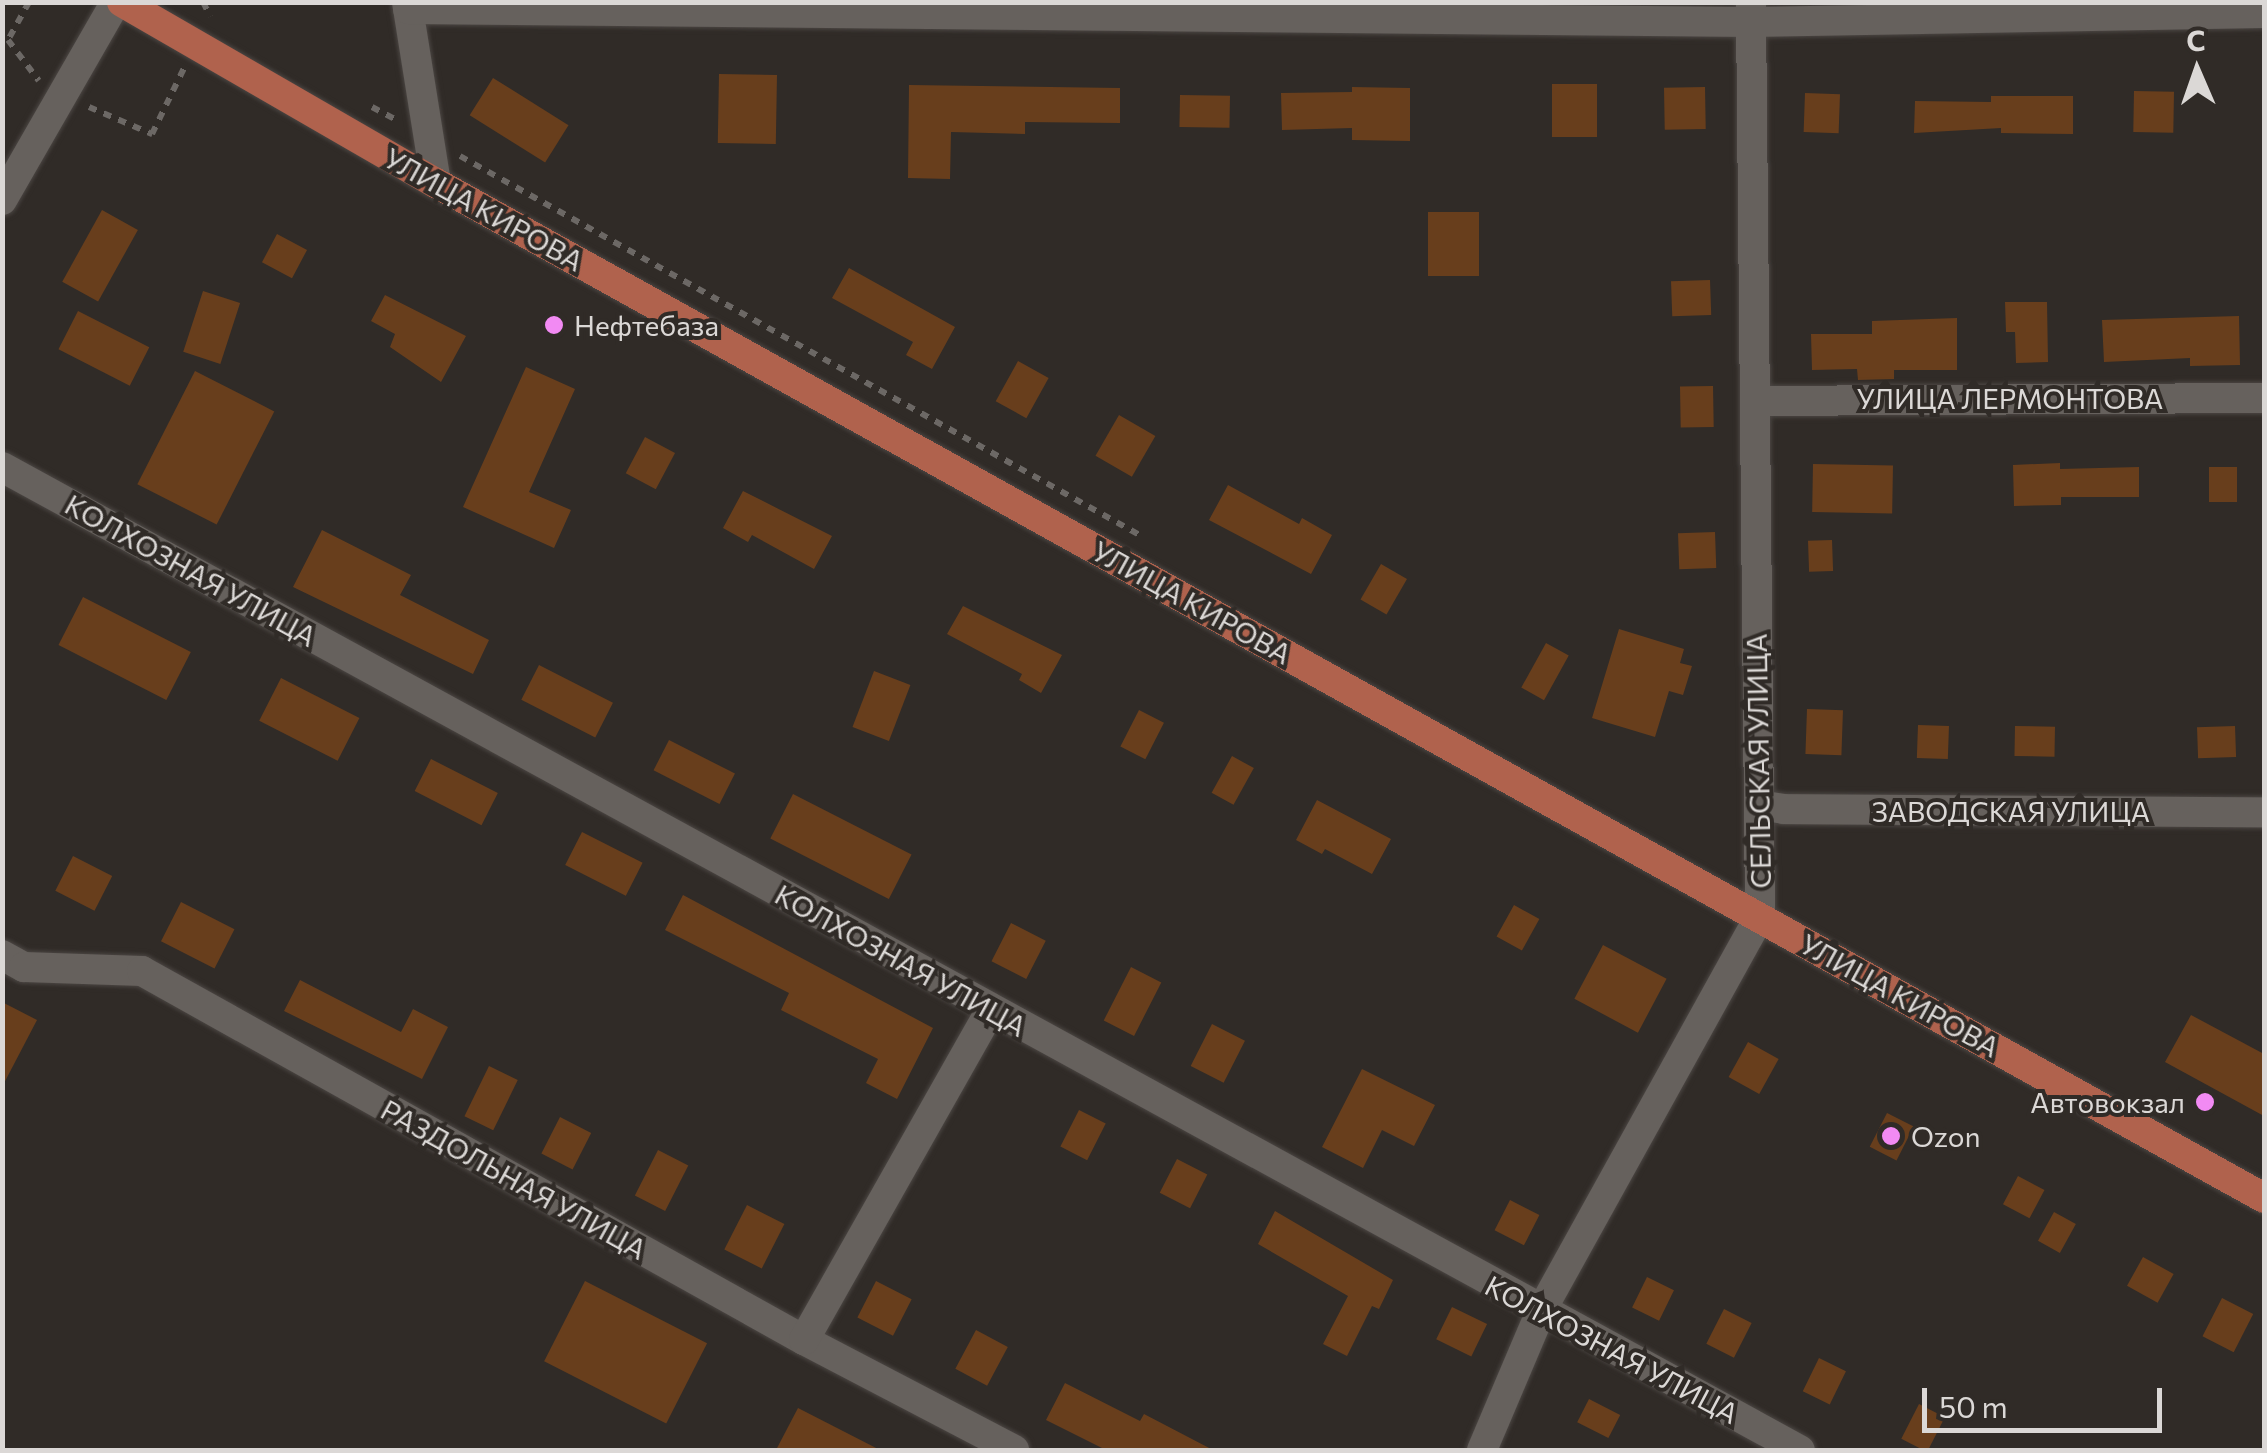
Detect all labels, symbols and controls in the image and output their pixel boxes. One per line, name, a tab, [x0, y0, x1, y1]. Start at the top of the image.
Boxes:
north arrow	[2147, 20, 2247, 120]
text: С	[2186, 23, 2206, 57]
street label: УЛИЦА КИРОВА	[379, 140, 589, 278]
place label: Нефтебаза	[574, 308, 719, 342]
marker: Нефтебаза	[543, 314, 565, 336]
street label: УЛИЦА ЛЕРМОНТОВА	[1857, 381, 2163, 415]
street label: КОЛХОЗНАЯ УЛИЦА	[60, 487, 322, 653]
street label: УЛИЦА КИРОВА	[1087, 533, 1297, 671]
street label: СЕЛЬСКАЯ УЛИЦА	[1739, 633, 1777, 889]
street label: ЗАВОДСКАЯ УЛИЦА	[1872, 794, 2150, 828]
street label: КОЛХОЗНАЯ УЛИЦА	[770, 877, 1032, 1043]
street label: УЛИЦА КИРОВА	[1795, 926, 2005, 1064]
place label: Автовокзал	[2030, 1085, 2185, 1119]
marker: Автовокзал	[2194, 1091, 2216, 1113]
street label: РАЗДОЛЬНАЯ УЛИЦА	[376, 1092, 652, 1266]
place label: Ozon	[1911, 1119, 1981, 1153]
marker: Ozon	[1880, 1125, 1902, 1147]
street label: КОЛХОЗНАЯ УЛИЦА	[1480, 1268, 1744, 1430]
scale bar	[1927, 1368, 2167, 1430]
text: 50 m	[1939, 1387, 2008, 1424]

